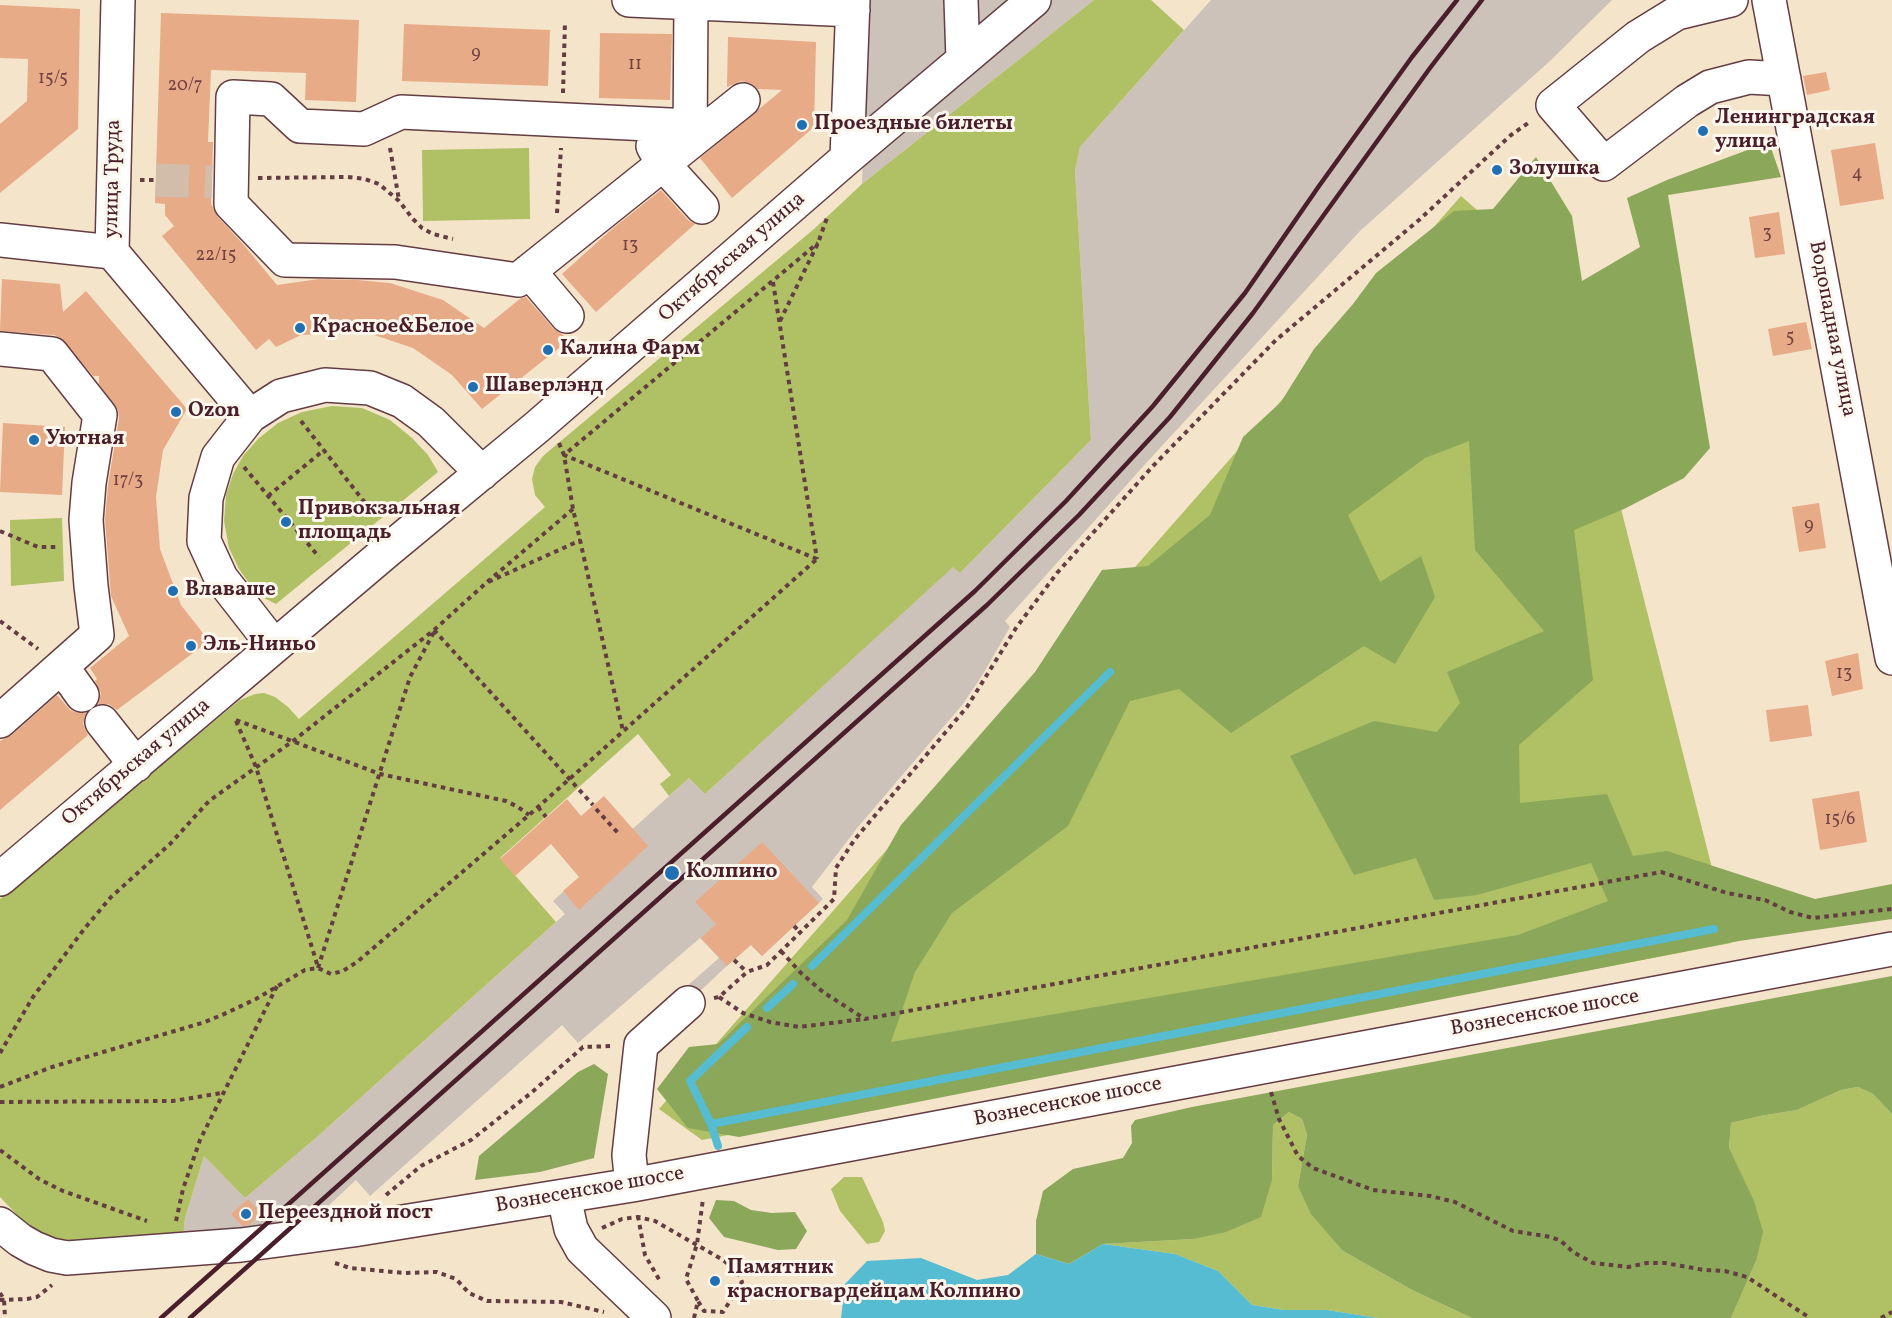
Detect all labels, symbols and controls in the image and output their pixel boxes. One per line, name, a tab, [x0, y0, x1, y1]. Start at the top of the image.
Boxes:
house number: 9	[471, 44, 481, 66]
house number: 11	[628, 55, 642, 77]
house number: 15/5	[38, 69, 68, 91]
house number: 20/7	[167, 76, 203, 98]
place label: Ленинградская улица	[1715, 106, 1875, 156]
place label: Проездные билеты	[814, 112, 1013, 138]
marker: Проездные билеты	[795, 118, 809, 132]
street label: улица Труда	[100, 119, 128, 239]
marker: Ленинградская улица	[1696, 124, 1710, 138]
place label: Золушка	[1509, 157, 1600, 183]
marker: Золушка	[1490, 163, 1504, 177]
house number: 4	[1852, 164, 1862, 186]
street label: Октябрьская улица	[655, 187, 811, 329]
house number: 3	[1762, 224, 1772, 246]
house number: 13	[622, 236, 638, 258]
street label: Водопадная улица	[1802, 239, 1860, 419]
house number: 22/15	[195, 246, 237, 268]
place label: Красное&Белое	[312, 315, 474, 341]
marker: Красное&Белое	[293, 321, 307, 335]
house number: 5	[1786, 328, 1794, 350]
place label: Калина Фарм	[560, 337, 700, 363]
marker: Калина Фарм	[541, 343, 555, 357]
place label: Шаверлэнд	[485, 374, 603, 400]
marker: Шаверлэнд	[466, 380, 480, 394]
place label: Ozon	[188, 399, 240, 425]
marker: Ozon	[169, 405, 183, 419]
place label: Уютная	[46, 427, 124, 453]
marker: Уютная	[27, 433, 41, 447]
house number: 17/3	[113, 471, 143, 493]
place label: Привокзальная площадь	[298, 497, 460, 547]
marker: Привокзальная площадь	[279, 515, 293, 529]
house number: 9	[1804, 516, 1814, 538]
place label: Влаваше	[185, 578, 276, 604]
marker: Влаваше	[166, 584, 180, 598]
place label: Эль-Ниньо	[203, 633, 316, 659]
marker: Эль-Ниньо	[184, 639, 198, 653]
house number: 13	[1836, 664, 1852, 686]
street label: Октябрьская улица	[58, 694, 216, 832]
house number: 15/6	[1825, 810, 1855, 832]
place label: Колпино	[686, 860, 778, 886]
marker: Колпино	[663, 864, 681, 882]
street label: Вознесенское шоссе	[1449, 985, 1641, 1043]
street label: Вознесенское шоссе	[972, 1072, 1164, 1134]
street label: Вознесенское шоссе	[494, 1162, 686, 1220]
place label: Переездной пост	[258, 1201, 433, 1227]
marker: Переездной пост	[239, 1207, 253, 1221]
place label: Памятник красногвардейцам Колпино	[727, 1256, 1021, 1306]
marker: Памятник красногвардейцам Колпино	[708, 1274, 722, 1288]

